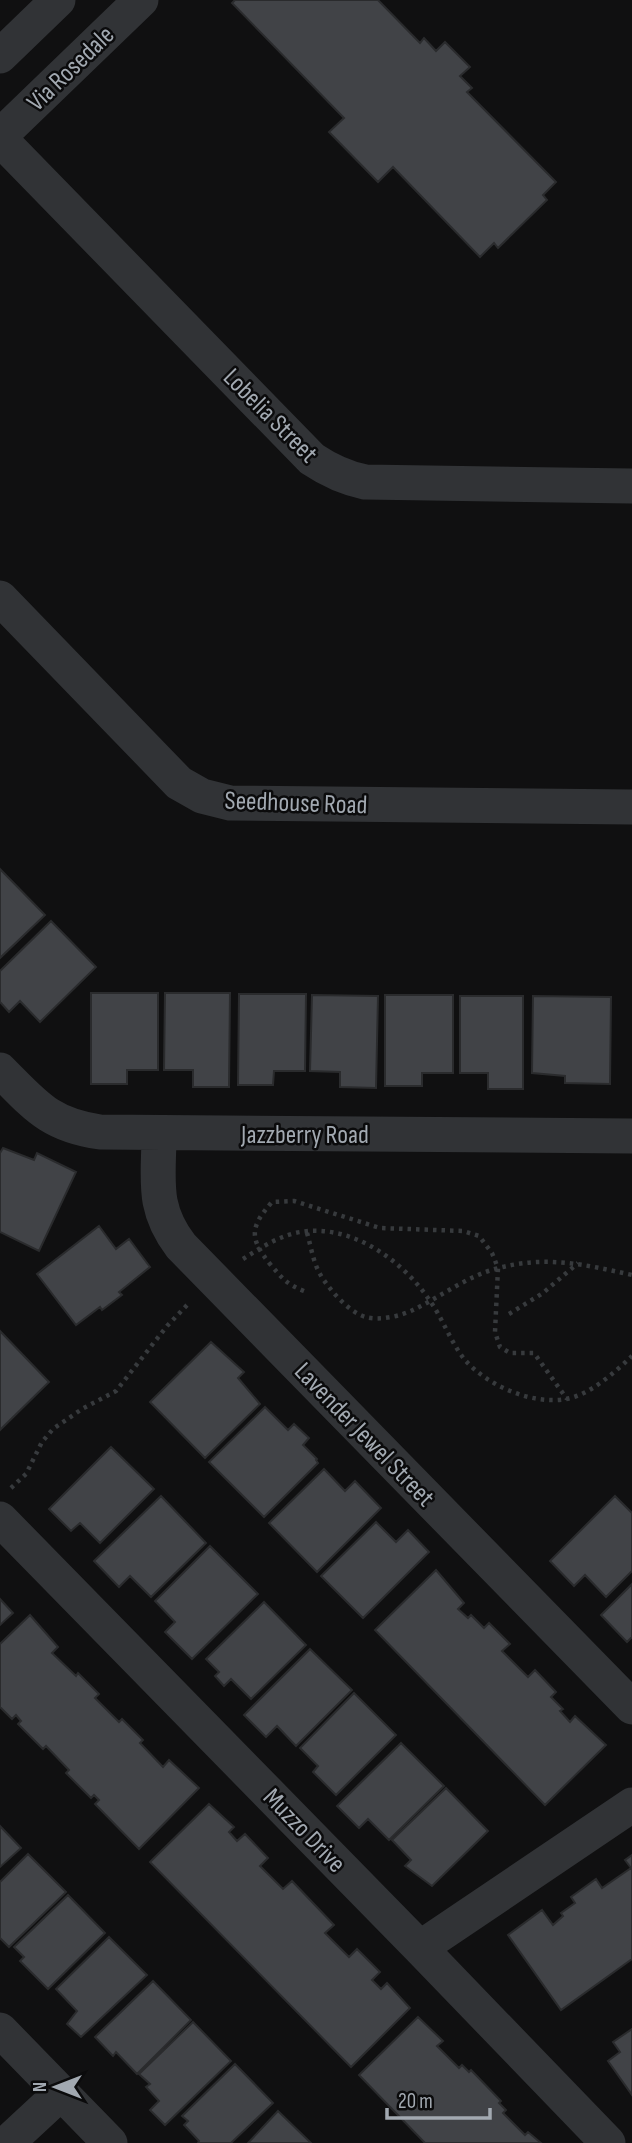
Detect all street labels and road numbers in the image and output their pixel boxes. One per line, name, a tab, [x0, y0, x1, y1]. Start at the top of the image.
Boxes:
street label: Via Rosedale	[21, 20, 121, 118]
street label: Lobelia Street	[216, 362, 324, 470]
street label: Seedhouse Road	[224, 786, 368, 821]
street label: Jazzberry Road	[240, 1120, 369, 1151]
street label: Lavender Jewel Street	[287, 1357, 440, 1514]
street label: Muzzo Drive	[256, 1783, 352, 1880]

